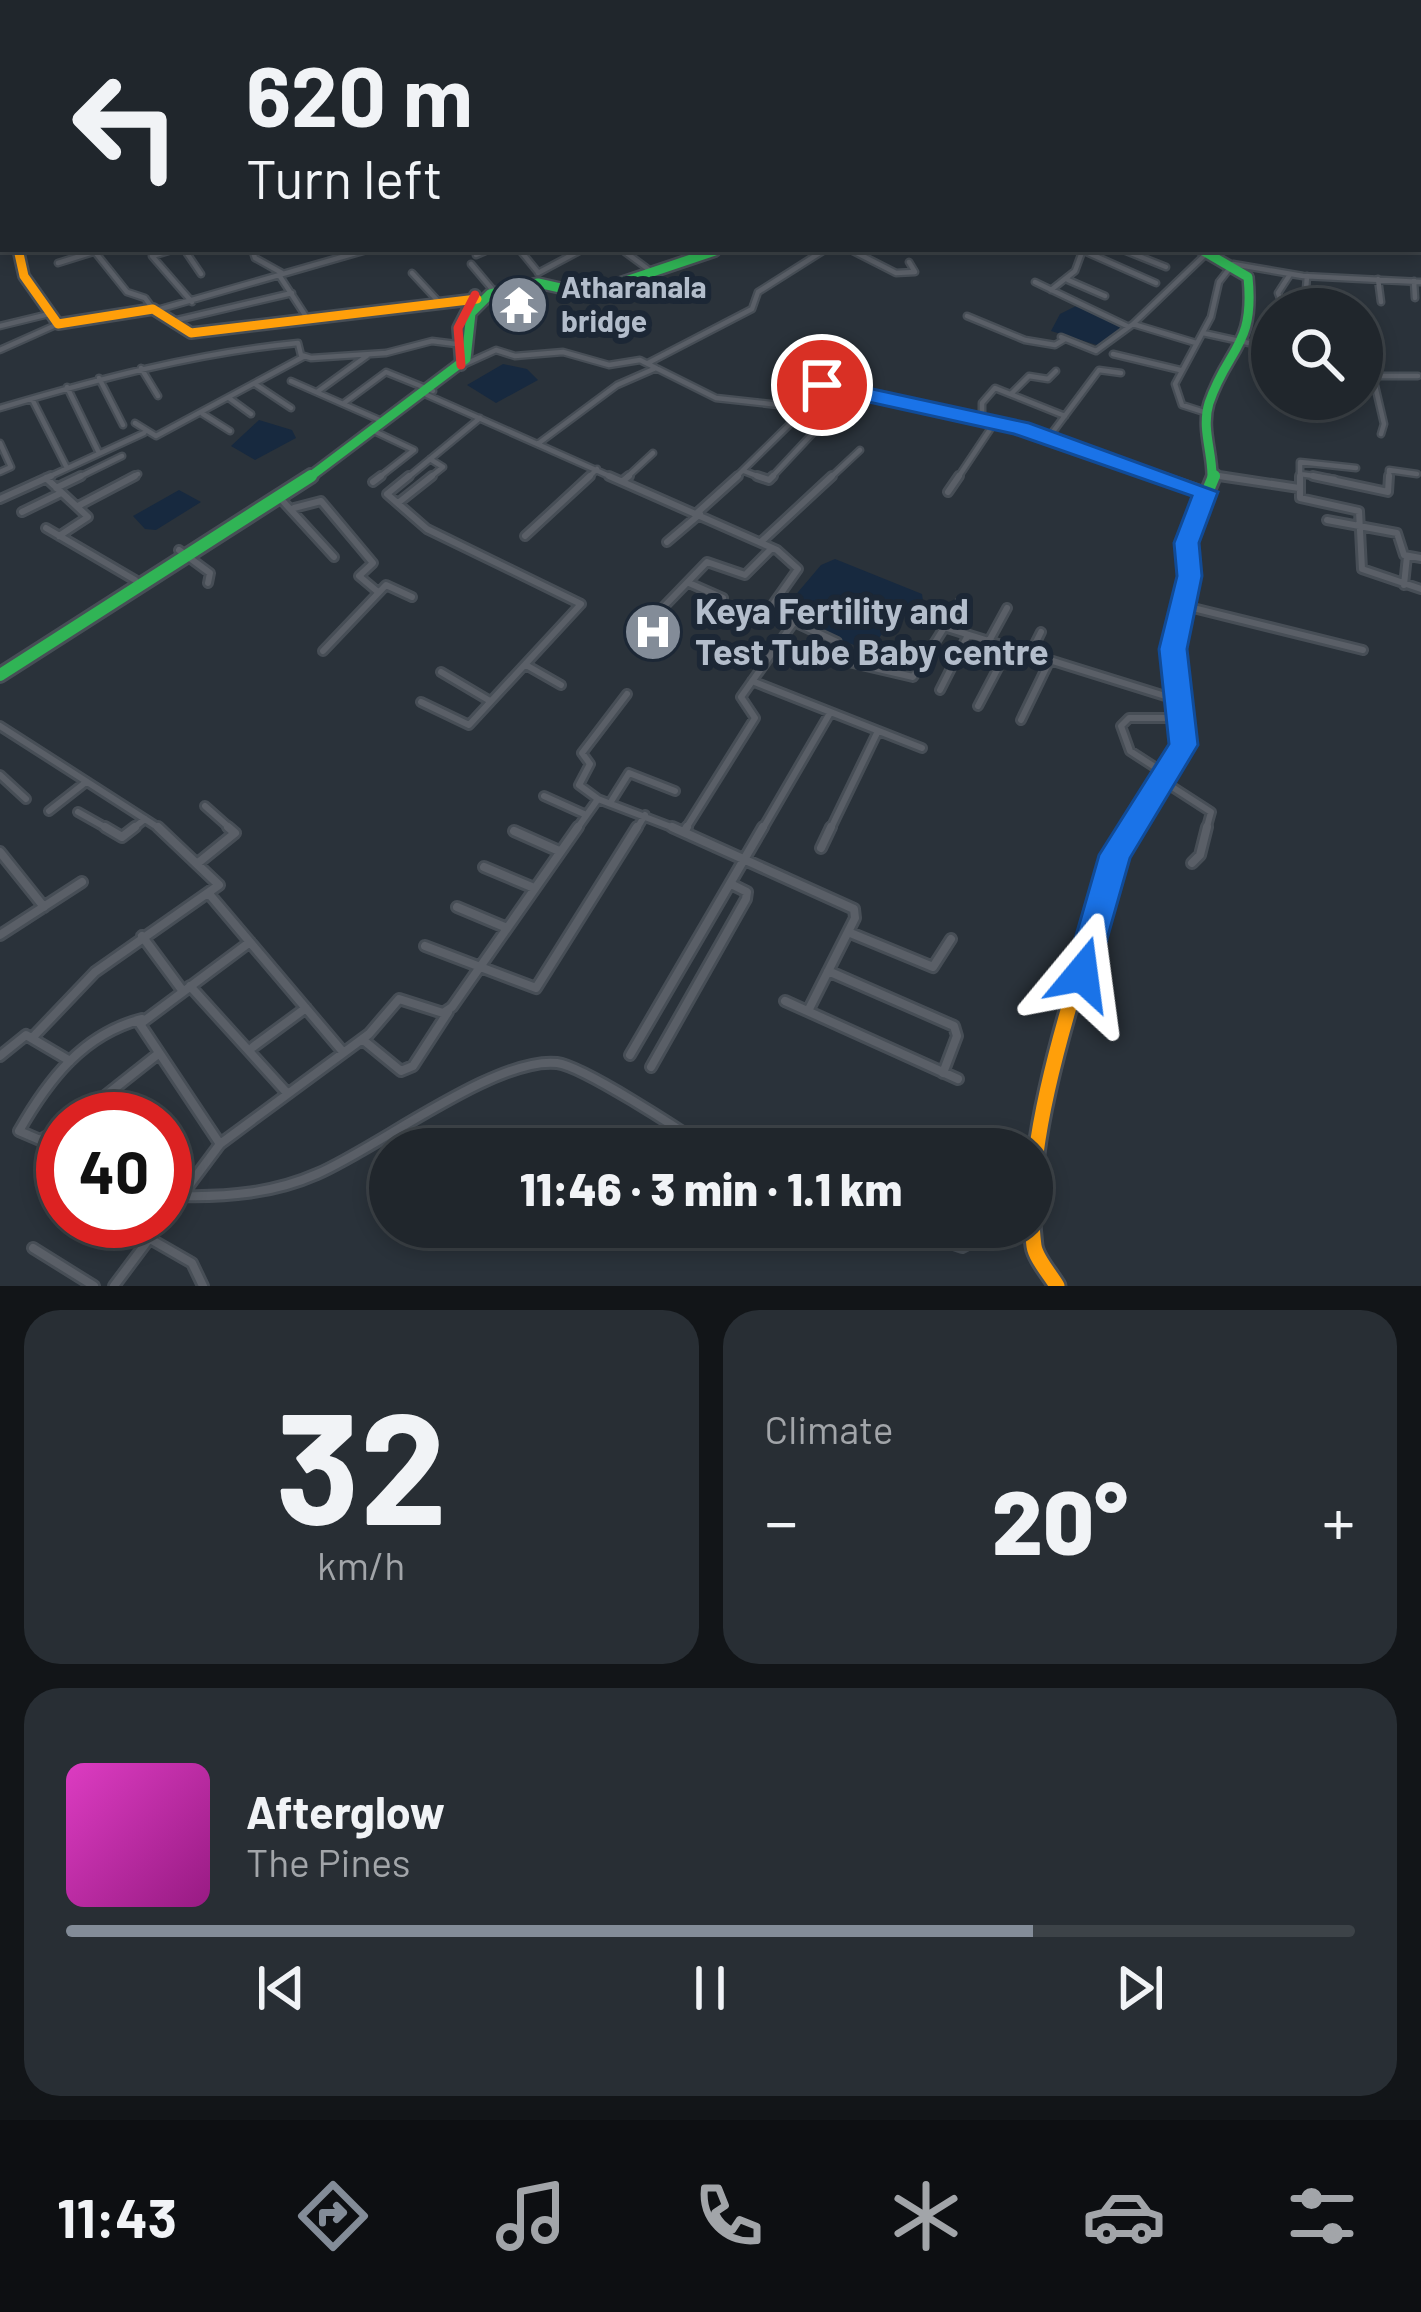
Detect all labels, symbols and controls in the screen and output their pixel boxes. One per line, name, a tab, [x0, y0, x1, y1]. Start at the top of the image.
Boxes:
text: 620 m	[246, 43, 473, 144]
icon: left	[48, 48, 204, 204]
text: Turn left	[246, 145, 443, 210]
place label: Atharanala bridge	[561, 268, 706, 338]
temple icon: Atharanala bridge	[488, 274, 550, 336]
map controls	[1251, 288, 1383, 420]
button: search	[1251, 288, 1383, 420]
pin	[771, 334, 873, 436]
icon: arrive	[789, 352, 855, 418]
place label: Keya Fertility and Test Tube Baby centre	[695, 588, 1049, 672]
hospital icon: Keya Fertility and Test Tube Baby centre	[622, 601, 684, 663]
position arrow	[1019, 911, 1145, 1037]
speed limit sign: 40	[36, 1092, 192, 1248]
text: 11:46 · 3 min · 1.1 km	[520, 1161, 902, 1215]
text: 32	[275, 1369, 447, 1556]
text: Climate	[765, 1405, 894, 1452]
text: 20°	[992, 1465, 1128, 1573]
text: −	[765, 1480, 798, 1559]
text: +	[1322, 1480, 1355, 1559]
text: km/h	[317, 1541, 405, 1588]
text: Afterglow	[246, 1784, 445, 1838]
text: The Pines	[246, 1838, 411, 1885]
icon: previous	[248, 1955, 314, 2021]
icon: pause	[677, 1955, 743, 2021]
icon: next	[1107, 1955, 1173, 2021]
icon: directions	[291, 2174, 375, 2258]
icon: music	[489, 2174, 573, 2258]
icon: phone	[687, 2174, 771, 2258]
icon: climate	[884, 2174, 968, 2258]
icon: car	[1082, 2174, 1166, 2258]
icon: filters	[1280, 2174, 1364, 2258]
text: 11:43	[57, 2184, 177, 2249]

